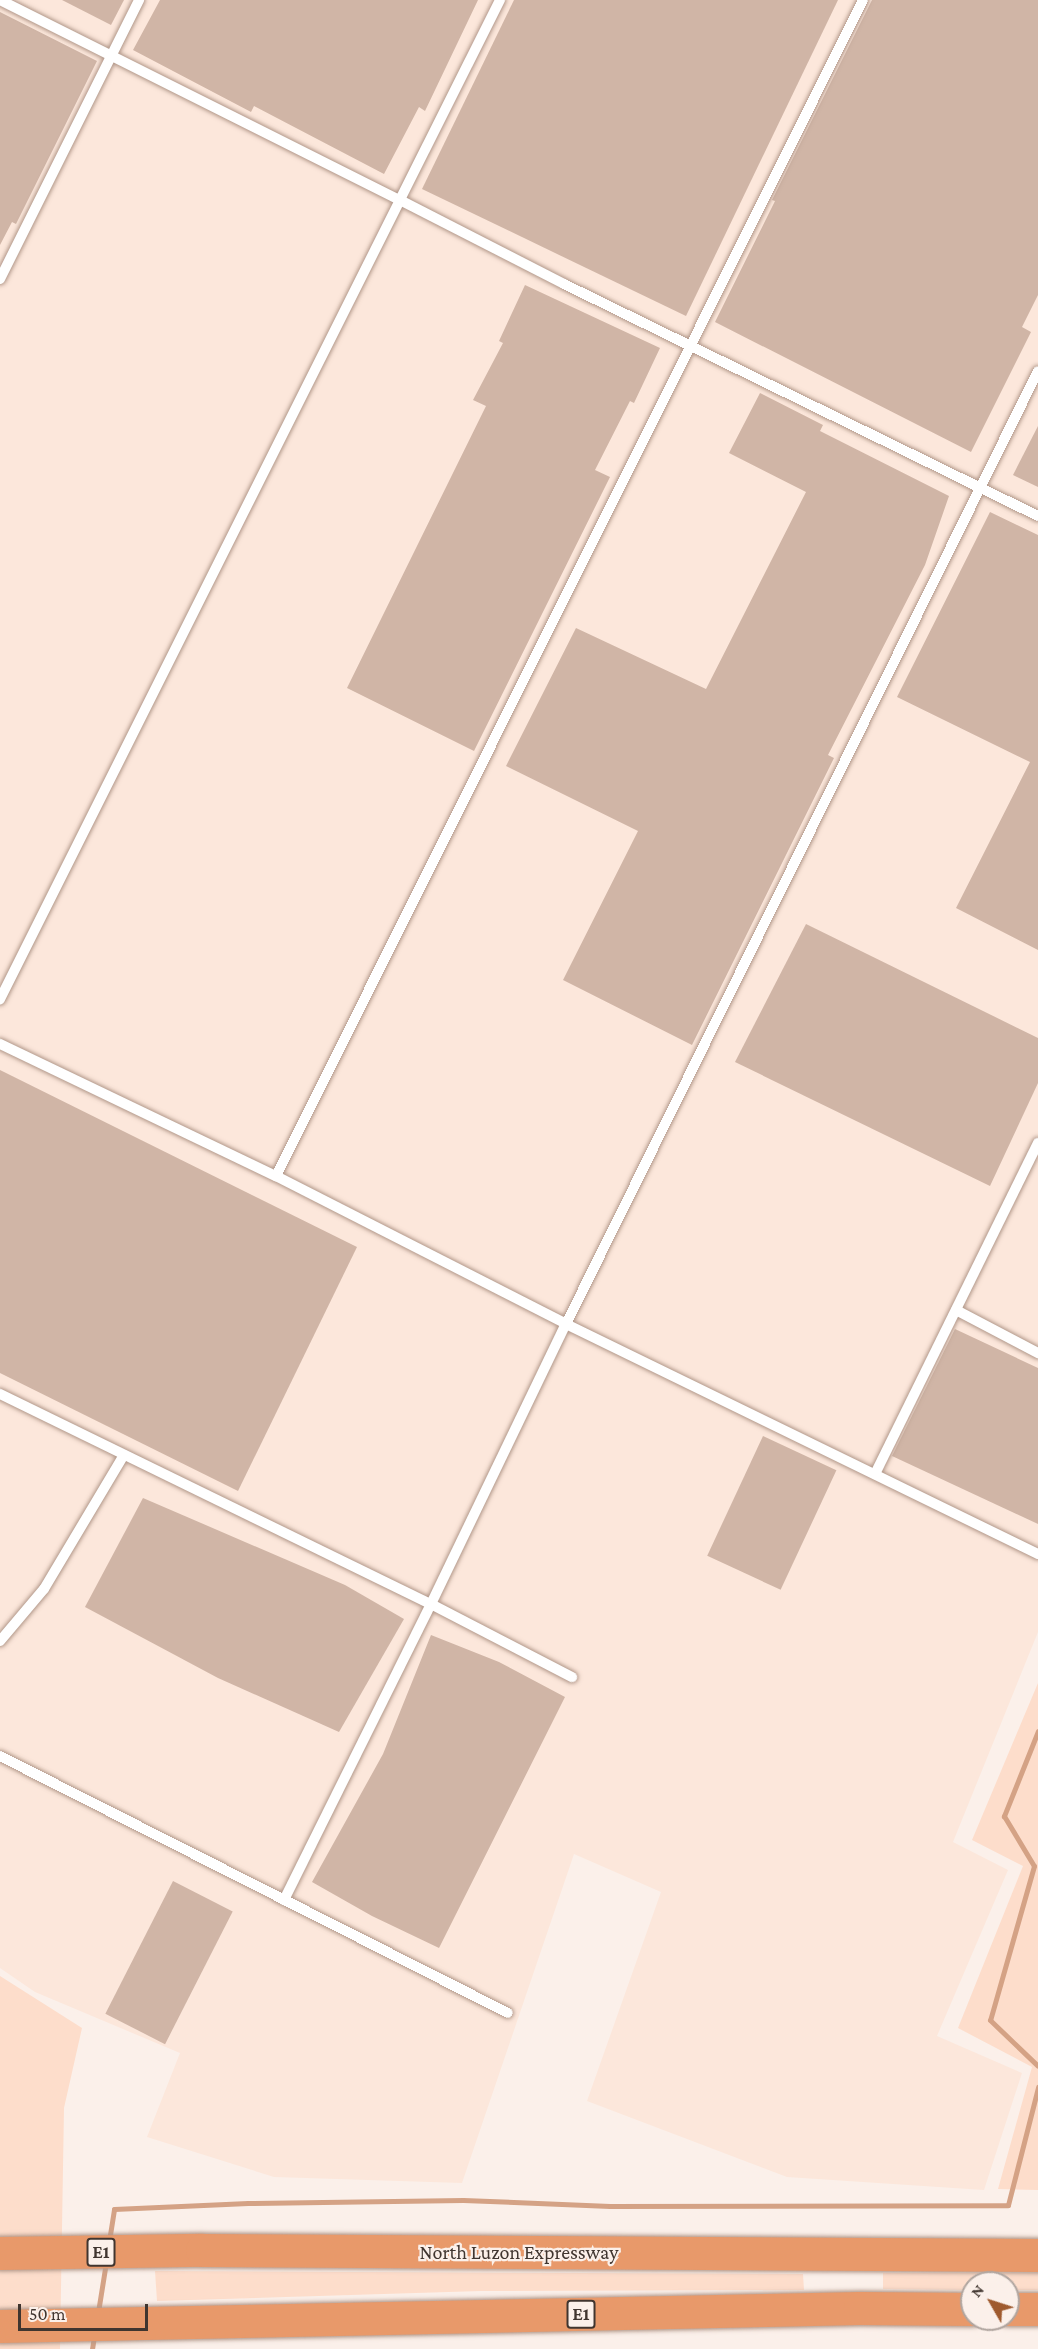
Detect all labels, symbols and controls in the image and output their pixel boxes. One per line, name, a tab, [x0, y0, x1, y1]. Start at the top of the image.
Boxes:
road number: E1	[86, 2237, 116, 2267]
street label: North Luzon Expressway	[420, 2240, 618, 2264]
north arrow	[960, 2271, 1020, 2331]
text: N	[967, 2281, 987, 2300]
scale bar	[21, 2292, 152, 2330]
road number: E1	[566, 2299, 596, 2329]
text: 50 m	[29, 2304, 66, 2324]

